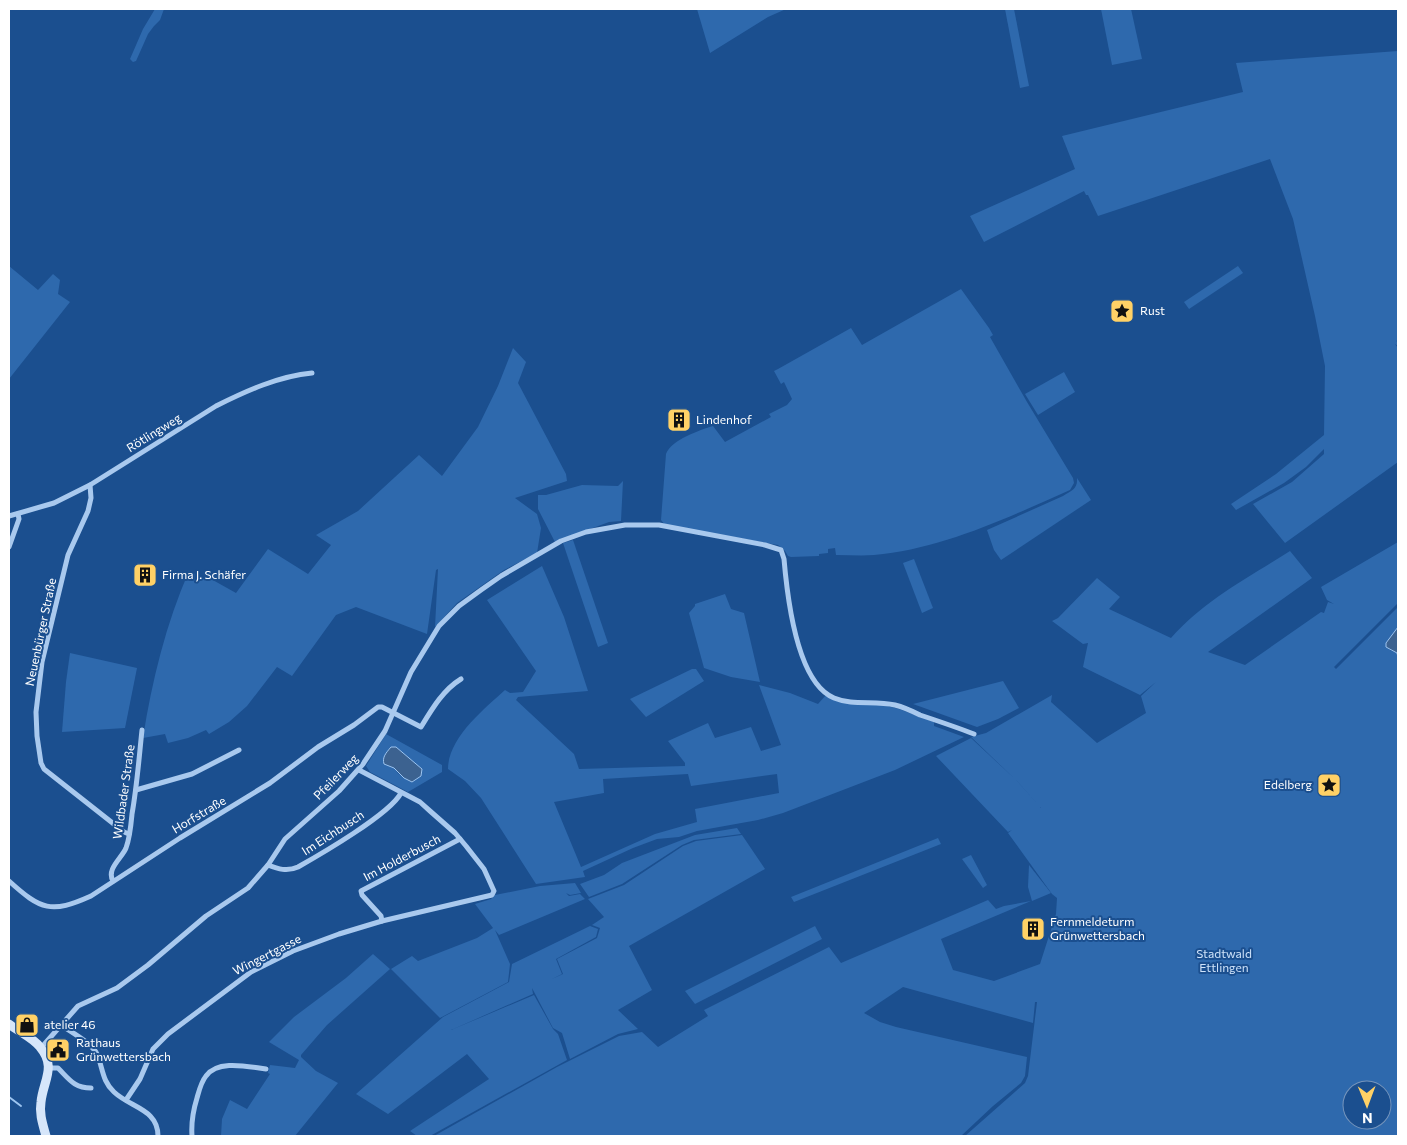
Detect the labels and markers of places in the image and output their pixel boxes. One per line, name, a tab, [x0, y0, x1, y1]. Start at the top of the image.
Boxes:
place icon: Rust	[1109, 298, 1135, 324]
place label: Rust	[1140, 303, 1165, 317]
building icon: Lindenhof	[666, 407, 692, 433]
place label: Lindenhof	[696, 412, 752, 426]
building icon: Firma J. Schäfer	[132, 562, 158, 588]
place label: Firma J. Schäfer	[162, 567, 246, 582]
place icon: Edelberg	[1316, 772, 1342, 798]
place label: Edelberg	[1264, 777, 1312, 791]
place label: Fernmeldeturm Grünwettersbach	[1050, 914, 1145, 942]
building icon: Fernmeldeturm Grünwettersbach	[1020, 916, 1046, 942]
shop icon: atelier 46	[14, 1012, 40, 1038]
place label: atelier 46	[44, 1017, 95, 1031]
place label: Rathaus Grünwettersbach	[76, 1035, 171, 1063]
public building icon: Rathaus Grünwettersbach	[45, 1037, 71, 1063]

